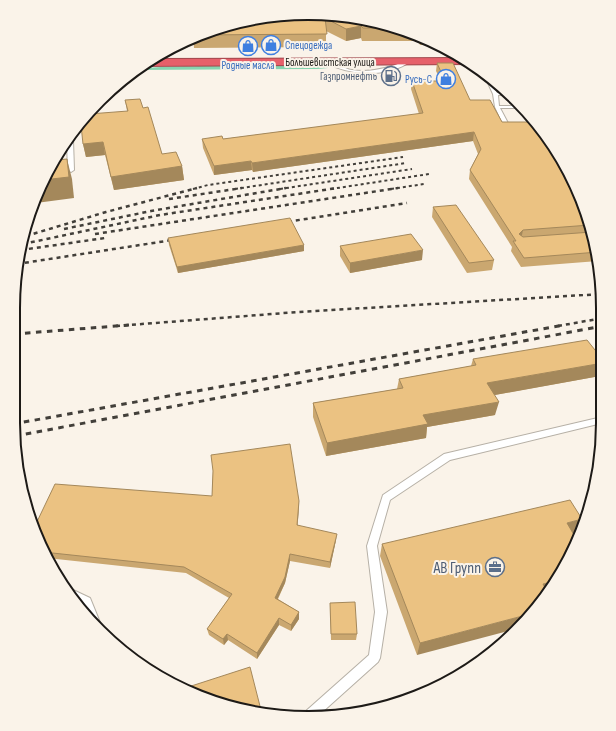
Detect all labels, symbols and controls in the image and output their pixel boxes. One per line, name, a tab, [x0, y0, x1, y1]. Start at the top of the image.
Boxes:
shop icon: Спецодежда	[260, 34, 282, 56]
shop icon: Родные масла	[237, 35, 259, 57]
place label: Спецодежда	[285, 39, 332, 52]
street label: Большевистская улица	[285, 56, 375, 69]
place label: Родные масла	[221, 59, 275, 72]
fuel station icon: Газпромнефть	[380, 65, 402, 87]
shop icon: Русь-С	[435, 68, 457, 90]
place label: Газпромнефть	[320, 70, 377, 83]
place label: Русь-С	[405, 73, 432, 86]
office icon: АВ Групп	[484, 556, 506, 578]
place label: АВ Групп	[433, 559, 481, 578]

